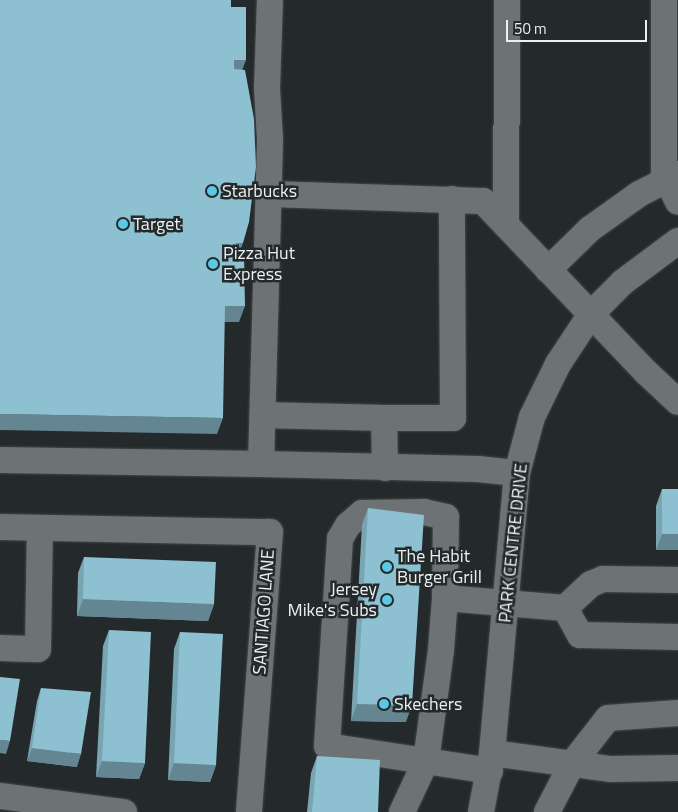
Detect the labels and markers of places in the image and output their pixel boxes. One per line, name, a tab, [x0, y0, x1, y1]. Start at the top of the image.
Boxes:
place label: Starbucks	[222, 180, 297, 202]
marker: Starbucks	[206, 185, 218, 197]
place label: Target	[133, 213, 181, 235]
marker: Target	[117, 218, 129, 230]
place label: Pizza Hut Express	[223, 243, 295, 286]
marker: Pizza Hut Express	[207, 258, 219, 270]
place label: The Habit Burger Grill	[397, 546, 482, 588]
marker: The Habit Burger Grill	[381, 561, 393, 573]
place label: Jersey Mike's Subs	[288, 579, 377, 622]
marker: Jersey Mike's Subs	[381, 594, 393, 606]
place label: Skechers	[394, 693, 462, 715]
marker: Skechers	[378, 698, 390, 710]

